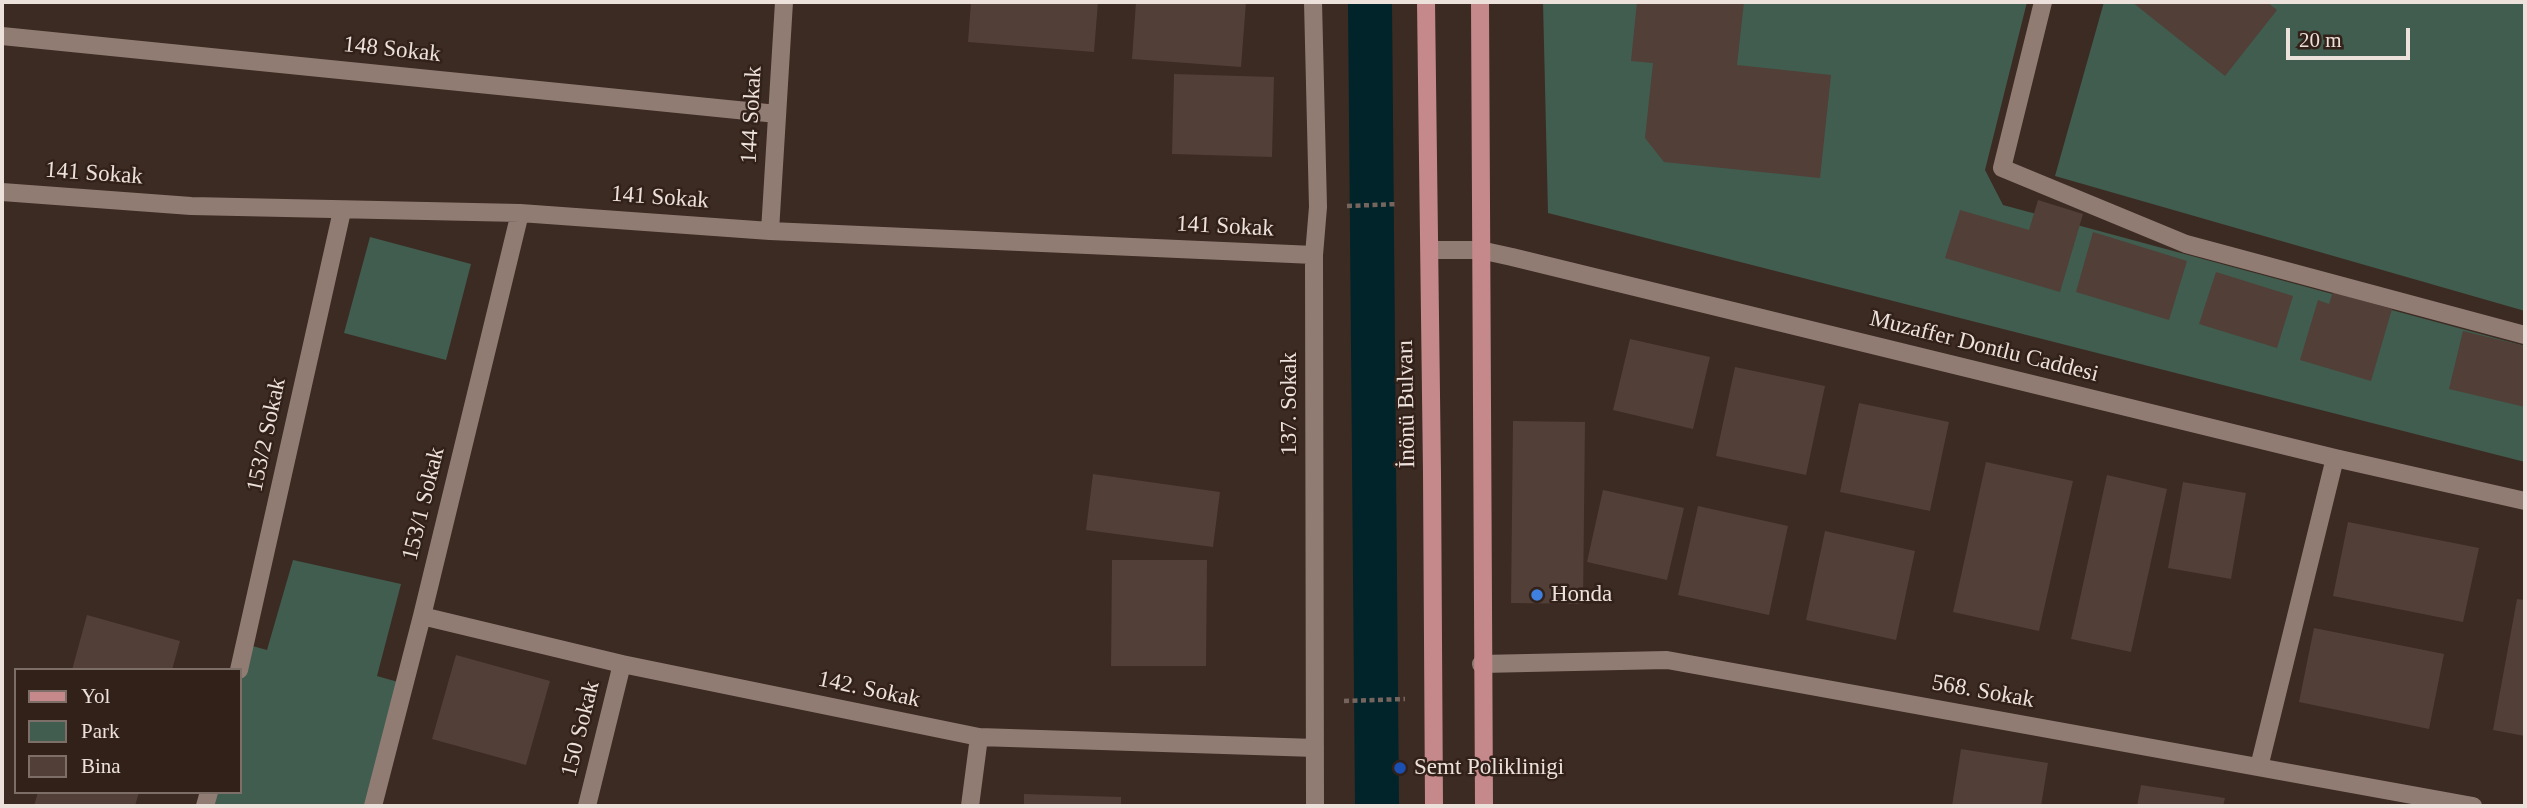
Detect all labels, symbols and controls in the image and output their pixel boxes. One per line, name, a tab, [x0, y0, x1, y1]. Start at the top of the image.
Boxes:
scale bar	[2289, 14, 2413, 58]
text: 20 m	[2299, 28, 2342, 52]
street label: 148 Sokak	[342, 31, 442, 69]
street label: 144 Sokak	[736, 65, 768, 165]
street label: 141 Sokak	[44, 157, 144, 191]
street label: 141 Sokak	[610, 181, 710, 215]
street label: 141 Sokak	[1175, 211, 1275, 243]
street label: Muzaffer Dontlu Caddesi	[1867, 305, 2101, 389]
street label: İnönü Bulvarı	[1392, 340, 1422, 468]
street label: 137. Sokak	[1276, 352, 1304, 456]
street label: 153/2 Sokak	[241, 376, 293, 494]
street label: 153/1 Sokak	[397, 445, 451, 563]
place label: Honda	[1551, 581, 1612, 609]
marker: Honda	[1529, 587, 1545, 603]
street label: 142. Sokak	[816, 666, 922, 714]
legend	[14, 668, 242, 794]
street label: 568. Sokak	[1930, 669, 2036, 715]
street label: 150 Sokak	[556, 678, 606, 780]
text: Yol	[81, 684, 110, 708]
text: Park	[81, 719, 120, 743]
text: Bina	[81, 754, 121, 778]
place label: Semt Poliklinigi	[1414, 754, 1564, 782]
marker: Semt Poliklinigi	[1392, 760, 1408, 776]

